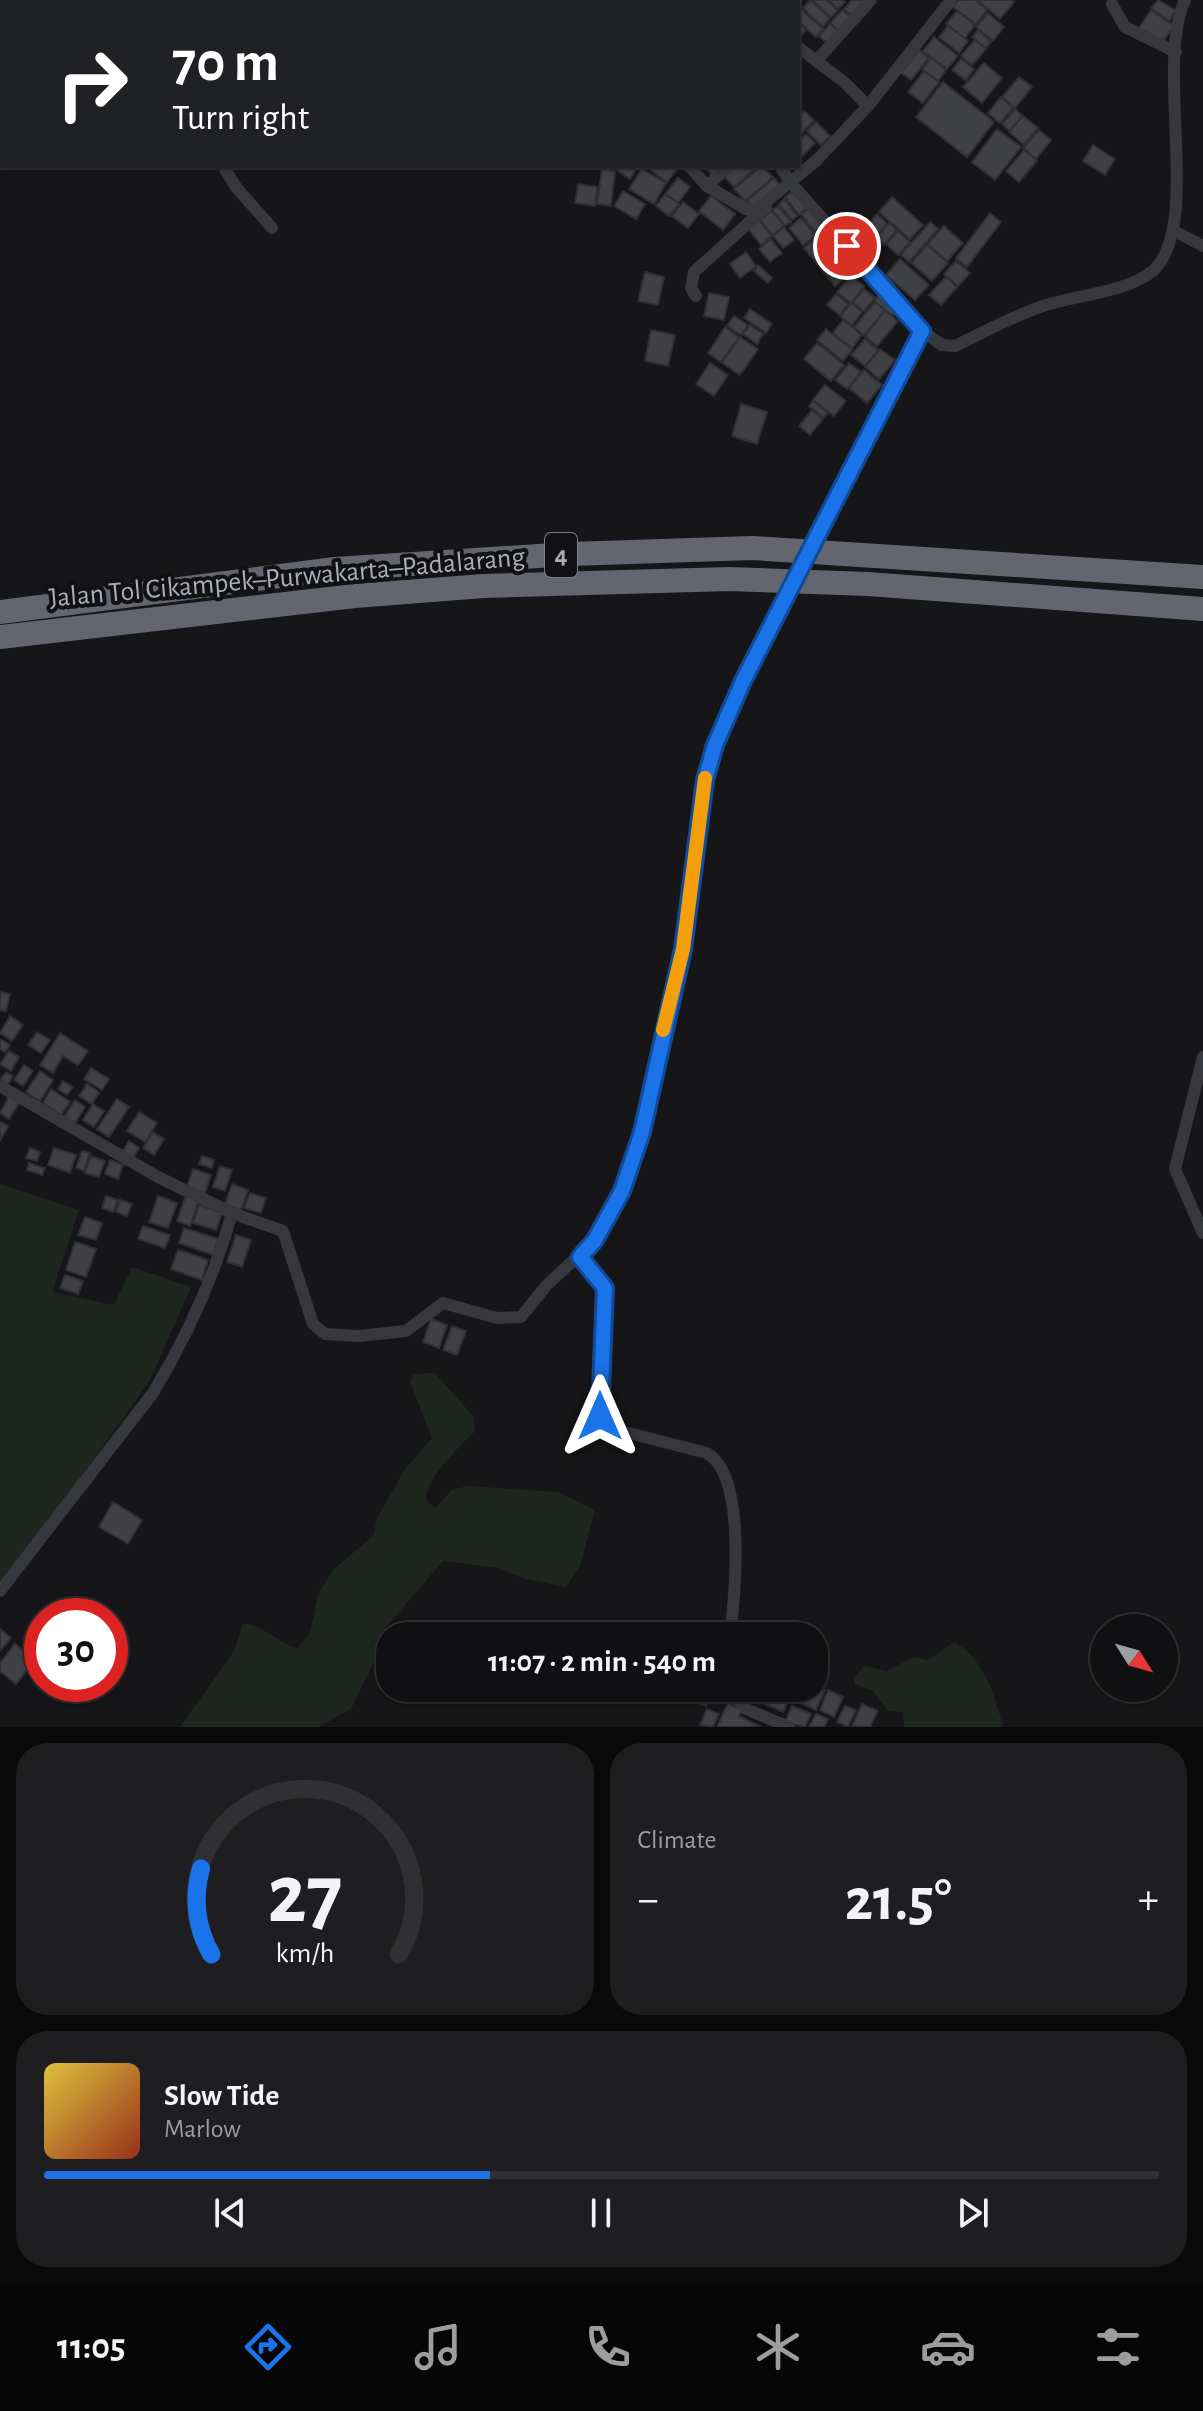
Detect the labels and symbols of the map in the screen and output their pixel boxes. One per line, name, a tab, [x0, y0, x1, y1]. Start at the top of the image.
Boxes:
pin	[813, 212, 881, 280]
road number: 4	[545, 533, 577, 577]
street label: Jalan Tol Cikampek–Purwakarta–Padalarang	[48, 543, 526, 613]
position arrow	[558, 1374, 642, 1458]
speed limit sign: 30	[24, 1598, 128, 1702]
north arrow	[1090, 1614, 1178, 1702]

